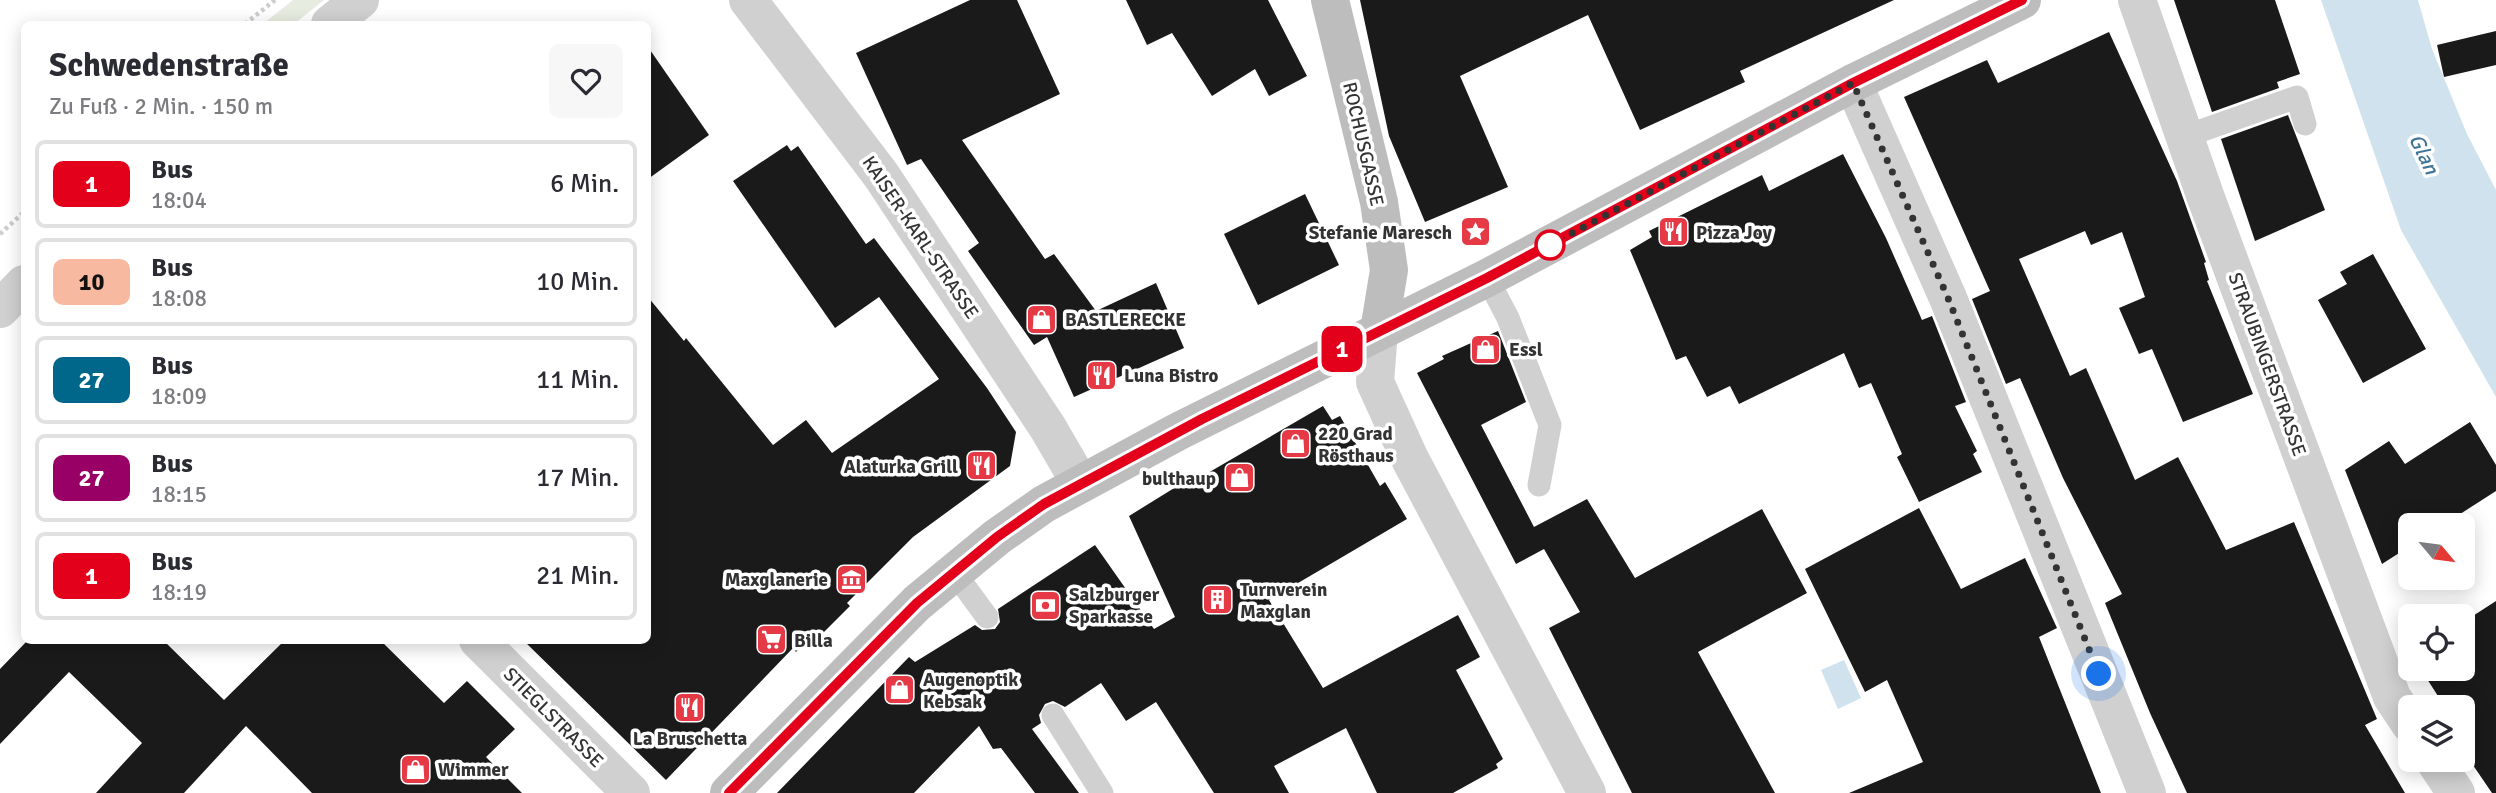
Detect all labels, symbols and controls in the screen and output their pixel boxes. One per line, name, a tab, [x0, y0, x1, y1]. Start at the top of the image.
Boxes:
button: heart	[549, 44, 623, 118]
text: Schwedenstraße	[49, 45, 289, 86]
street label: ROCHUSGASSE	[1337, 80, 1389, 209]
text: Zu Fuß · 2 Min. · 150 m	[49, 92, 273, 121]
water label: Glan	[2403, 130, 2445, 179]
street label: KAISER-KARL-STRASSE	[857, 151, 984, 324]
text: Bus	[151, 154, 193, 186]
text: 6 Min.	[550, 168, 619, 200]
text: 1	[85, 169, 98, 199]
text: 18:04	[151, 186, 207, 215]
place icon: Stefanie Maresch	[1458, 215, 1492, 249]
restaurant icon: Pizza Joy	[1656, 215, 1690, 249]
place label: Stefanie Maresch	[1309, 221, 1452, 245]
place label: Pizza Joy	[1696, 221, 1773, 245]
unlabelled marker	[1535, 230, 1565, 260]
text: Bus	[151, 252, 193, 284]
text: 10 Min.	[536, 266, 619, 298]
text: 10	[79, 267, 104, 297]
street label: STRAUBINGERSTRASSE	[2223, 269, 2311, 459]
text: 18:08	[151, 284, 207, 313]
shop icon: BASTLERECKE	[1025, 302, 1059, 336]
place label: BASTLERECKE	[1065, 308, 1186, 332]
line badge: 1	[1319, 326, 1365, 372]
shop icon: Essl	[1469, 332, 1503, 366]
text: 1	[1336, 334, 1348, 364]
place label: Essl	[1509, 338, 1543, 362]
text: Bus	[151, 350, 193, 382]
restaurant icon: Luna Bistro	[1084, 358, 1118, 392]
text: 11 Min.	[536, 364, 619, 396]
place label: Luna Bistro	[1124, 364, 1219, 388]
text: 27	[79, 365, 104, 395]
text: 18:09	[151, 382, 207, 411]
place label: 220 Grad Rösthaus	[1318, 422, 1394, 468]
shop icon: 220 Grad Rösthaus	[1278, 427, 1312, 461]
text: Bus	[151, 448, 193, 480]
restaurant icon: Alaturka Grill	[964, 449, 998, 483]
place label: Alaturka Grill	[844, 455, 958, 479]
shop icon: bulthaup	[1222, 461, 1256, 495]
text: 17 Min.	[536, 462, 619, 494]
text: 27	[79, 463, 104, 493]
place label: bulthaup	[1142, 467, 1216, 491]
text: 18:15	[151, 480, 207, 509]
north arrow	[2398, 513, 2474, 590]
map controls	[2398, 513, 2475, 772]
text: Bus	[151, 546, 193, 578]
text: 21 Min.	[536, 560, 619, 592]
text: 1	[85, 561, 98, 591]
museum icon: Maxglanerie	[834, 562, 868, 596]
place label: Maxglanerie	[725, 568, 828, 592]
text: 18:19	[151, 578, 207, 607]
place label: Turnverein Maxglan	[1240, 578, 1327, 624]
place label: Salzburger Sparkasse	[1069, 583, 1160, 629]
building icon: Turnverein Maxglan	[1200, 583, 1234, 617]
bank icon: Salzburger Sparkasse	[1029, 588, 1063, 622]
button: locate	[2398, 604, 2475, 681]
supermarket icon: Billa	[754, 623, 788, 657]
place label: Billa	[794, 629, 833, 653]
your location	[2081, 656, 2116, 691]
street label: STIEGLSTRASSE	[498, 663, 608, 773]
place label: Augenoptik Kebsak	[923, 668, 1018, 714]
shop icon: Augenoptik Kebsak	[883, 673, 917, 707]
restaurant icon: La Bruschetta	[673, 690, 707, 724]
button: layers	[2398, 695, 2475, 772]
place label: La Bruschetta	[633, 727, 748, 751]
shop icon: Wimmer	[398, 752, 432, 786]
place label: Wimmer	[438, 758, 509, 782]

